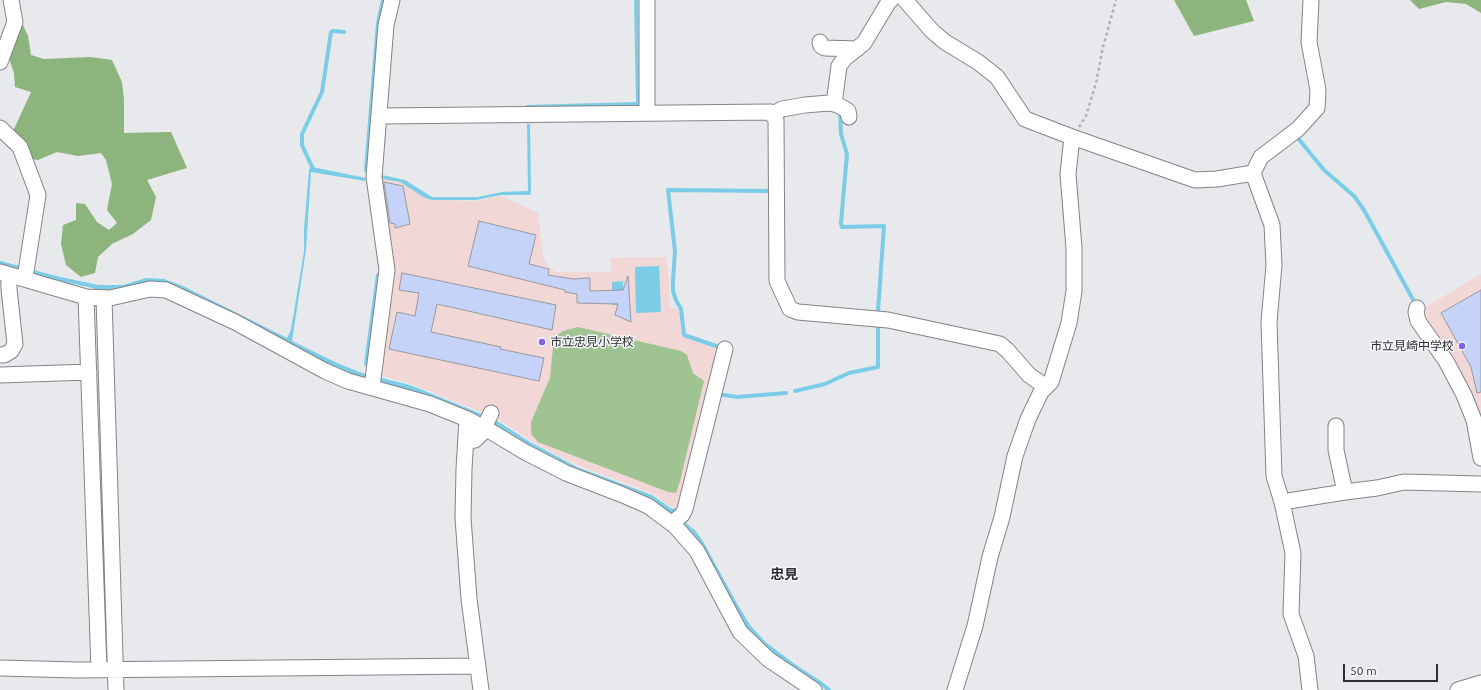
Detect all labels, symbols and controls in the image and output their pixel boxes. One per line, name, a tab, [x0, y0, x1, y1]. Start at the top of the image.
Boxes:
place label: 市立忠見小学校	[550, 335, 634, 349]
marker: 市立忠見小学校	[537, 337, 547, 347]
place label: 市立見崎中学校	[1370, 339, 1454, 353]
marker: 市立見崎中学校	[1457, 341, 1467, 351]
district label: 忠見	[770, 566, 798, 582]
scale bar	[1345, 656, 1440, 682]
text: 50 m	[1350, 664, 1377, 677]

